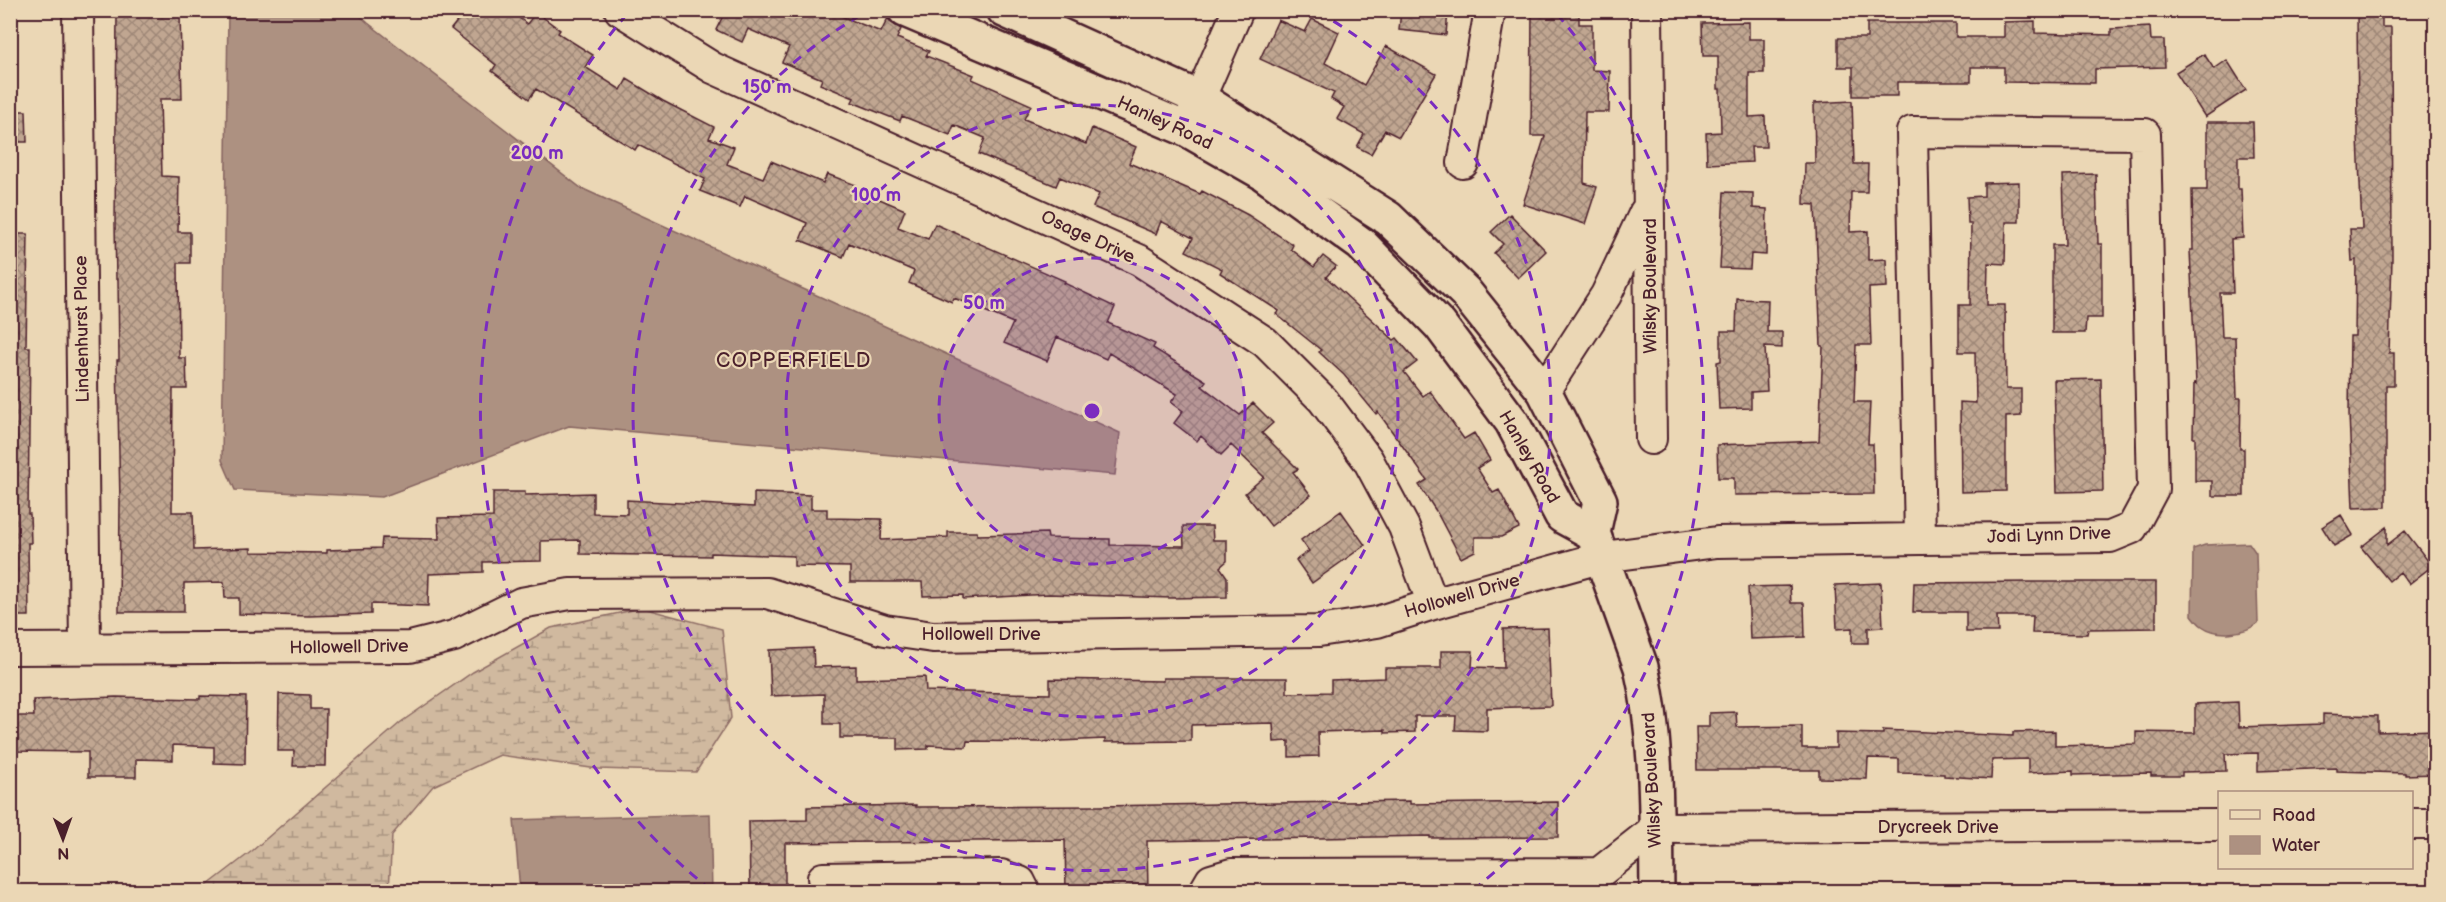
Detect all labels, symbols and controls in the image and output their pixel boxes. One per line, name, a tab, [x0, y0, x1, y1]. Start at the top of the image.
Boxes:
text: 150 m	[742, 77, 792, 98]
street label: Hanley Road	[1114, 92, 1216, 154]
text: 200 m	[510, 143, 564, 164]
text: 100 m	[851, 185, 901, 206]
street label: Osage Drive	[1038, 206, 1139, 268]
street label: Wilsky Boulevard	[1640, 218, 1661, 354]
street label: Lindenhurst Place	[70, 255, 94, 403]
text: 50 m	[963, 293, 1005, 314]
district label: COPPERFIELD	[716, 349, 872, 373]
centre of rings	[1082, 401, 1102, 421]
street label: Hanley Road	[1494, 407, 1564, 507]
street label: Jodi Lynn Drive	[1987, 522, 2112, 548]
street label: Hollowell Drive	[1402, 569, 1523, 623]
street label: Hollowell Drive	[921, 624, 1041, 645]
street label: Hollowell Drive	[289, 635, 409, 659]
street label: Wilsky Boulevard	[1638, 712, 1666, 848]
legend	[2218, 791, 2413, 869]
text: Road	[2272, 805, 2316, 826]
north arrow	[33, 809, 93, 869]
street label: Drycreek Drive	[1877, 817, 1999, 838]
text: Water	[2272, 835, 2320, 856]
text: N	[57, 843, 69, 862]

